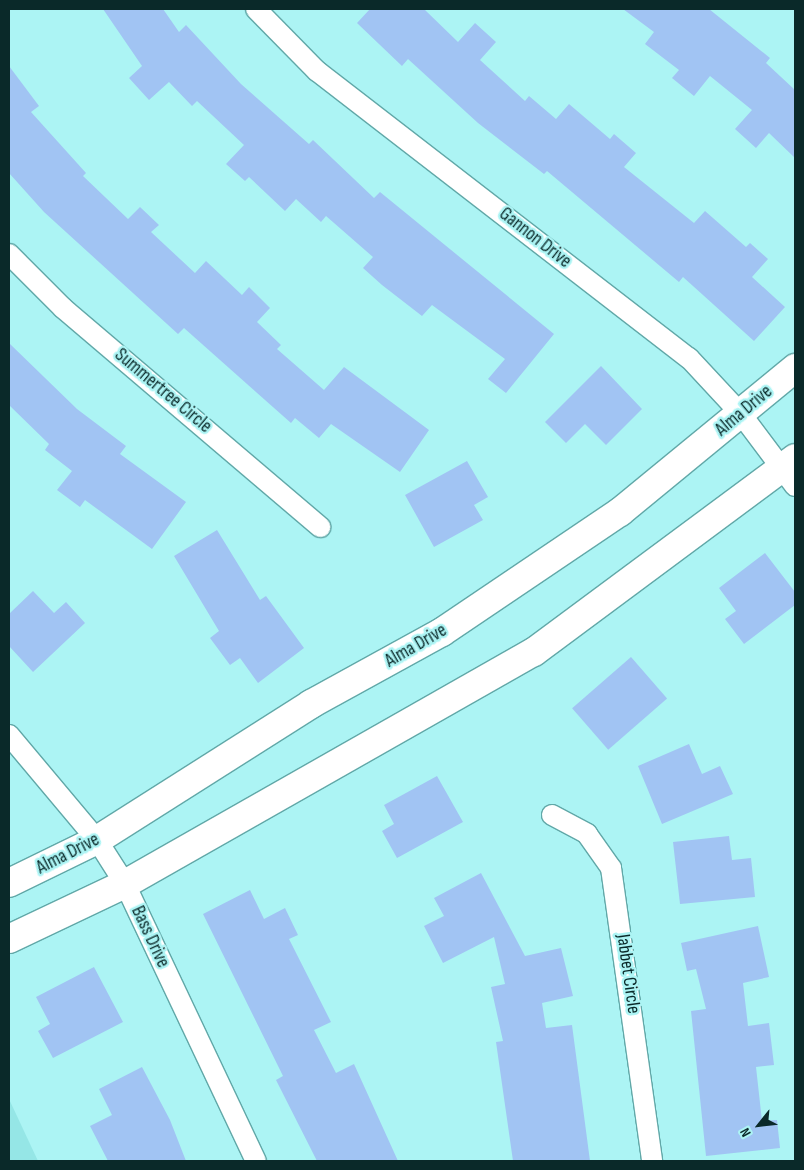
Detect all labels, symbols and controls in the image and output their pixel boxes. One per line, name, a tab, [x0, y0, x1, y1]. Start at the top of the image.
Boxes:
street label: Gannon Drive	[494, 203, 576, 273]
street label: Summertree Circle	[110, 344, 216, 438]
street label: Alma Drive	[711, 381, 777, 441]
street label: Alma Drive	[381, 619, 451, 673]
street label: Alma Drive	[33, 828, 103, 880]
street label: Bass Drive	[126, 903, 174, 971]
street label: Jabbet Circle	[611, 933, 645, 1015]
north arrow	[734, 1100, 784, 1150]
text: N	[736, 1125, 755, 1140]

